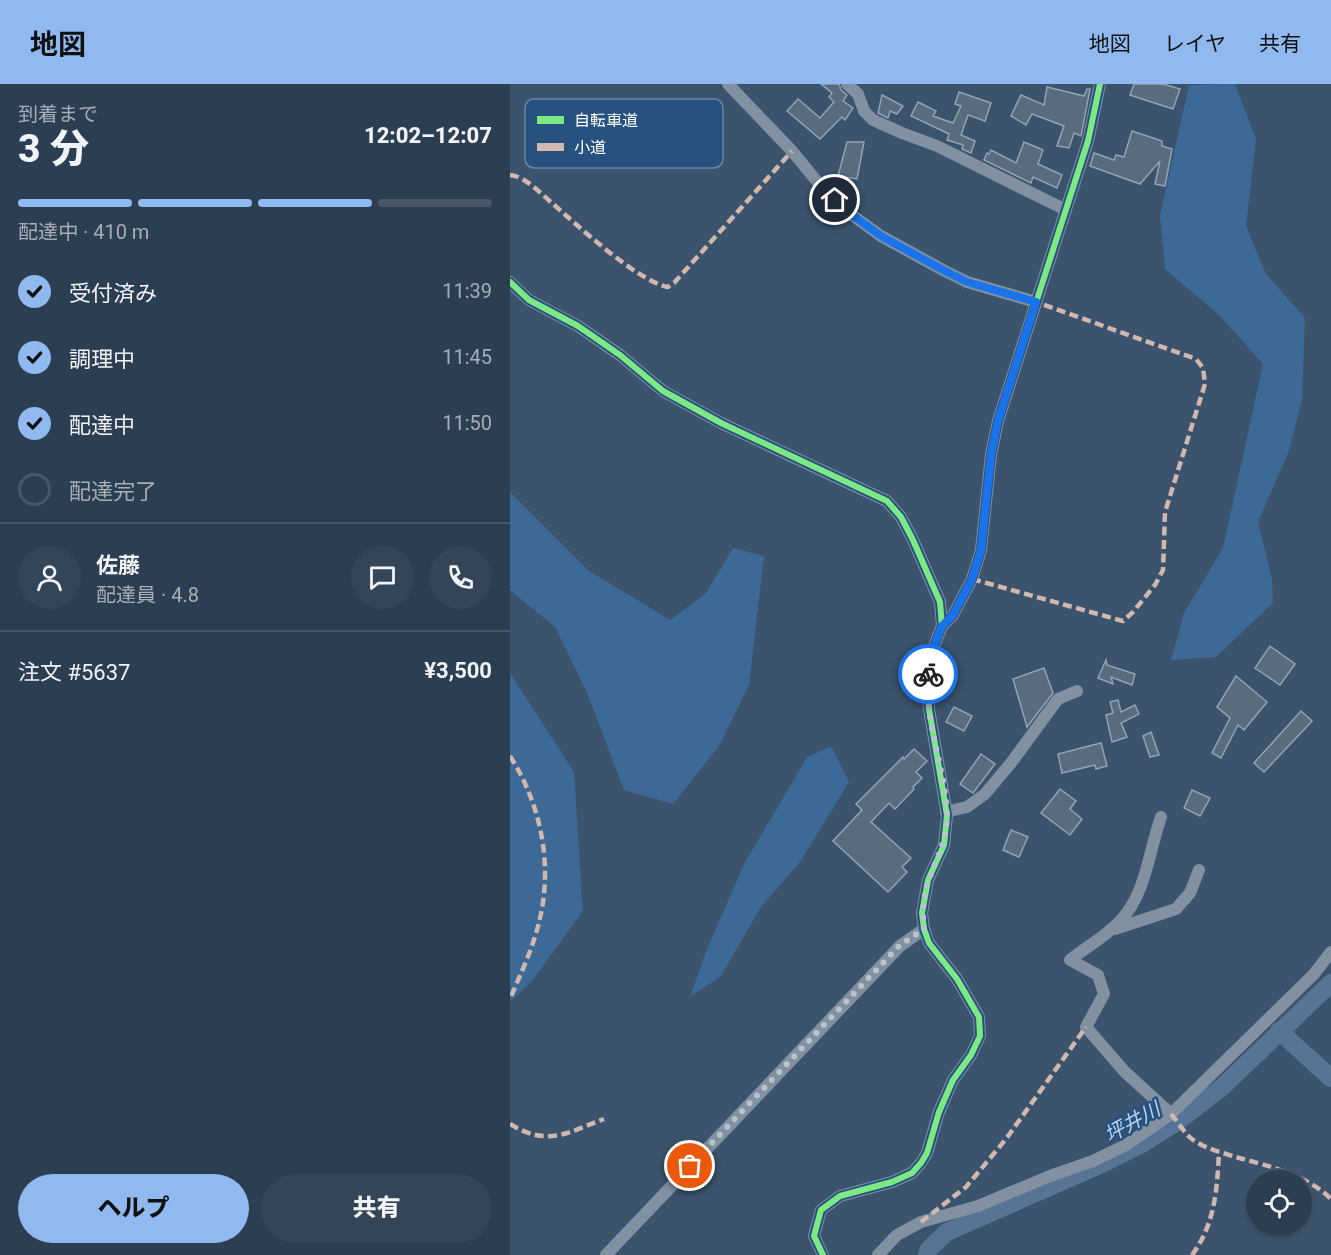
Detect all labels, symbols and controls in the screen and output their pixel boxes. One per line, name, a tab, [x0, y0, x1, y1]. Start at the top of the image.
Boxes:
text: 地図	[30, 28, 86, 61]
text: 地図	[1089, 32, 1131, 56]
text: レイヤ	[1164, 32, 1226, 56]
text: 共有	[1259, 32, 1301, 56]
legend	[525, 99, 723, 168]
text: 到着まで	[18, 102, 98, 126]
text: 自転車道	[574, 111, 638, 130]
text: 12:02–12:07	[364, 123, 492, 148]
text: 3 分	[18, 126, 89, 172]
text: 小道	[574, 138, 606, 157]
pin	[809, 174, 860, 225]
icon: home	[818, 183, 851, 216]
text: 配達中 · 410 m	[18, 220, 149, 244]
icon: check	[18, 275, 51, 308]
text: 11:39	[442, 279, 492, 303]
text: 受付済み	[69, 281, 157, 306]
icon: check	[18, 341, 51, 374]
text: 11:45	[442, 345, 492, 369]
text: 調理中	[69, 347, 135, 372]
icon: check	[18, 407, 51, 440]
text: 11:50	[442, 411, 492, 435]
text: 配達中	[69, 413, 135, 438]
text: 配達完了	[69, 479, 157, 504]
button: person	[18, 546, 81, 609]
button: chat	[351, 546, 414, 609]
button: phone	[429, 546, 492, 609]
text: 佐藤	[96, 553, 140, 578]
text: 配達員 · 4.8	[96, 583, 199, 607]
courier	[898, 644, 958, 704]
text: ¥3,500	[424, 658, 492, 683]
icon: bike	[912, 658, 945, 691]
text: 注文 #5637	[18, 660, 130, 685]
water label: 坪井川	[1100, 1096, 1166, 1147]
pin	[664, 1140, 715, 1191]
icon: bag	[673, 1149, 706, 1182]
map controls	[1246, 1170, 1312, 1236]
button: locate	[1246, 1170, 1312, 1236]
button: ヘルプ	[18, 1174, 249, 1243]
button: 共有	[261, 1174, 492, 1243]

